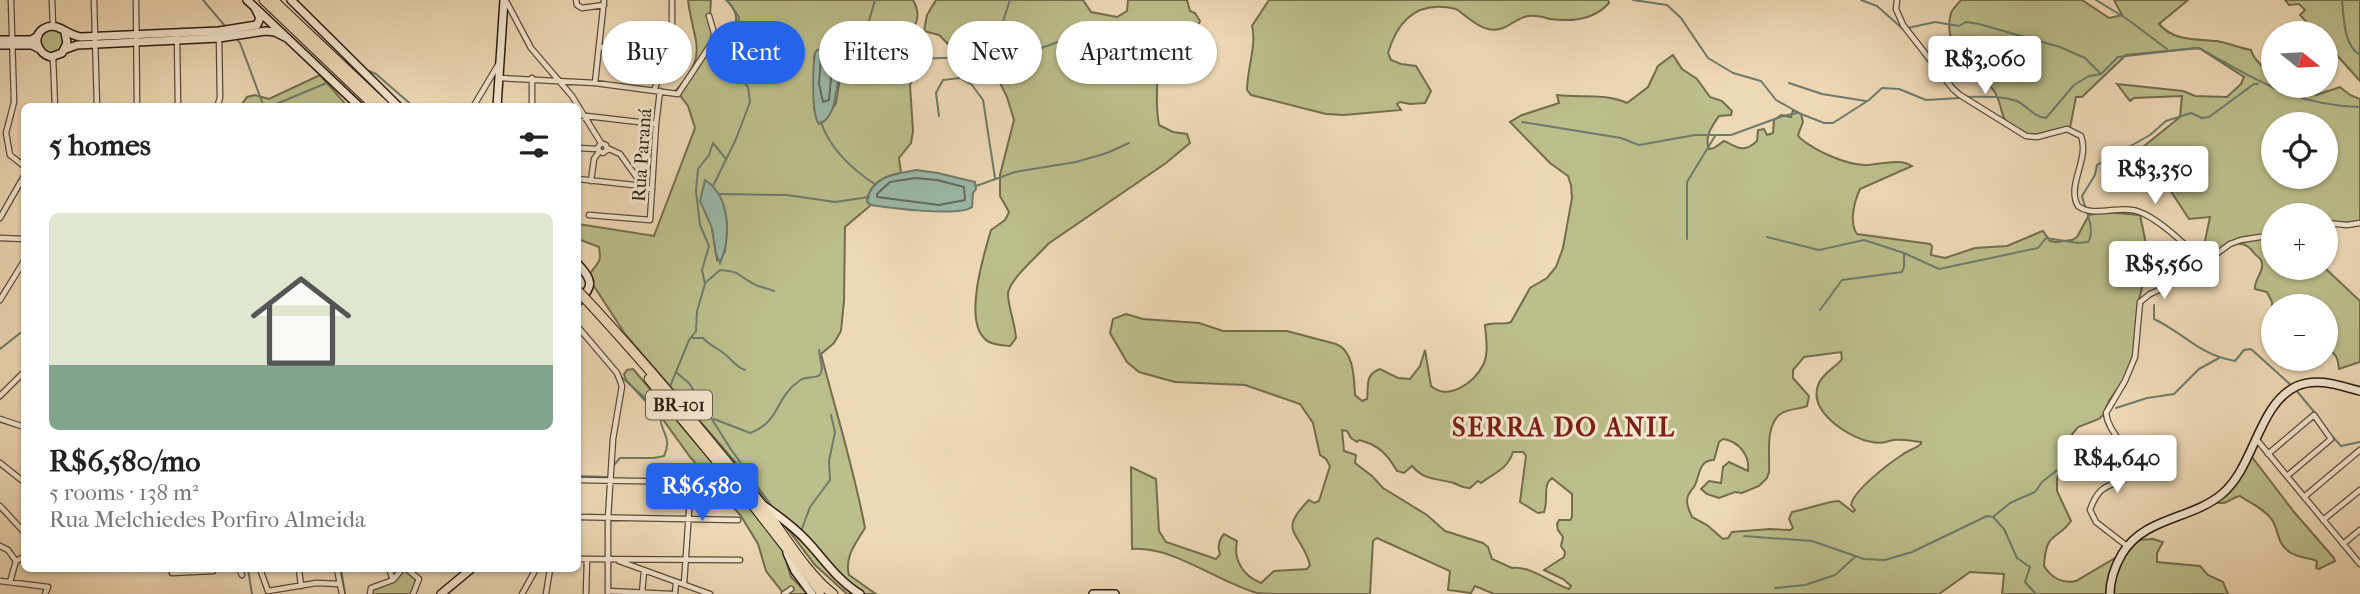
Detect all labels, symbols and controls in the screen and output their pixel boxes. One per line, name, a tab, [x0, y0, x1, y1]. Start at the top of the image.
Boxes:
chip: Buy	[602, 21, 692, 84]
chip: Rent	[706, 21, 805, 84]
chip: Filters	[819, 21, 933, 84]
chip: New	[947, 21, 1042, 84]
chip: Apartment	[1056, 21, 1217, 84]
north arrow	[2261, 21, 2338, 98]
map controls	[2261, 21, 2338, 371]
pin: R$3,060	[1920, 36, 2050, 96]
text: R$3,060	[1944, 45, 2026, 72]
street label: Rua Paraná	[628, 107, 656, 203]
button: locate	[2261, 112, 2338, 189]
icon: filters	[515, 126, 553, 164]
text: 5 homes	[49, 128, 151, 163]
pin: R$3,350	[2090, 146, 2220, 206]
text: R$3,350	[2117, 155, 2193, 182]
button: +	[2261, 203, 2338, 280]
pin: R$5,560	[2099, 242, 2229, 301]
text: R$5,560	[2125, 250, 2203, 277]
icon: home	[238, 258, 364, 384]
button: −	[2261, 294, 2338, 371]
road number: BR-101	[646, 390, 712, 419]
district label: SERRA DO ANIL	[1452, 412, 1676, 443]
pin: R$4,640	[2052, 435, 2182, 495]
text: R$6,580/mo	[49, 444, 200, 479]
text: R$4,640	[2074, 444, 2160, 471]
pin: R$6,580	[637, 463, 767, 523]
text: R$6,580	[662, 472, 742, 499]
text: 5 rooms · 138 m²	[49, 479, 199, 506]
text: Rua Melchiedes Porfiro Almeida	[49, 506, 366, 533]

